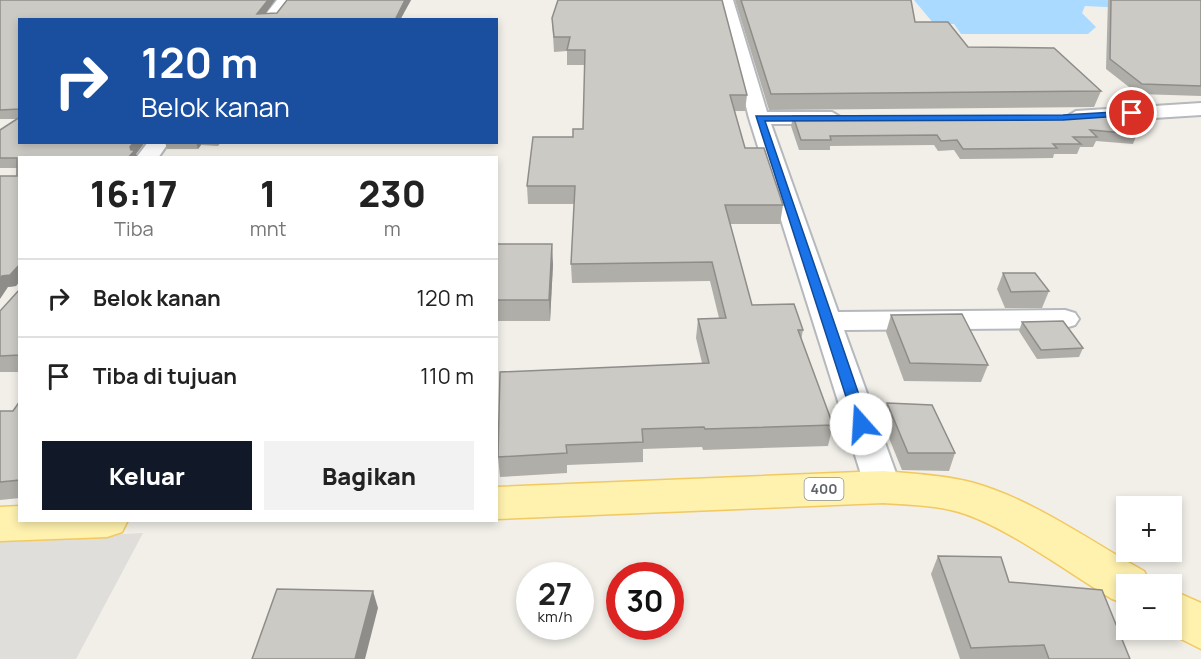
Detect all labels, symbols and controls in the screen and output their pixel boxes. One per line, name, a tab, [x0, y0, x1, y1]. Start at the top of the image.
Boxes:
text: 120 m	[141, 33, 258, 91]
icon: right	[42, 42, 120, 120]
pin	[1106, 87, 1157, 138]
text: Belok kanan	[141, 88, 290, 125]
icon: arrive	[1115, 96, 1148, 129]
text: 16:17	[90, 169, 178, 218]
text: 1	[260, 169, 276, 218]
text: 230	[359, 169, 426, 218]
text: Tiba	[114, 215, 154, 242]
text: mnt	[250, 215, 287, 242]
text: m	[384, 215, 401, 242]
icon: right	[42, 282, 75, 315]
text: Belok kanan	[93, 283, 221, 313]
text: 120 m	[416, 283, 474, 313]
icon: arrive	[42, 360, 75, 393]
text: Tiba di tujuan	[93, 361, 237, 391]
text: 110 m	[420, 361, 474, 391]
position arrow	[829, 392, 893, 456]
button: Keluar	[42, 441, 252, 510]
button: Bagikan	[264, 441, 474, 510]
road number: 400	[804, 478, 844, 500]
map controls	[1116, 496, 1182, 640]
button: +	[1116, 496, 1182, 562]
speed limit sign: 30	[606, 562, 684, 640]
text: 27	[538, 573, 572, 614]
button: −	[1116, 574, 1182, 640]
text: km/h	[538, 606, 572, 627]

